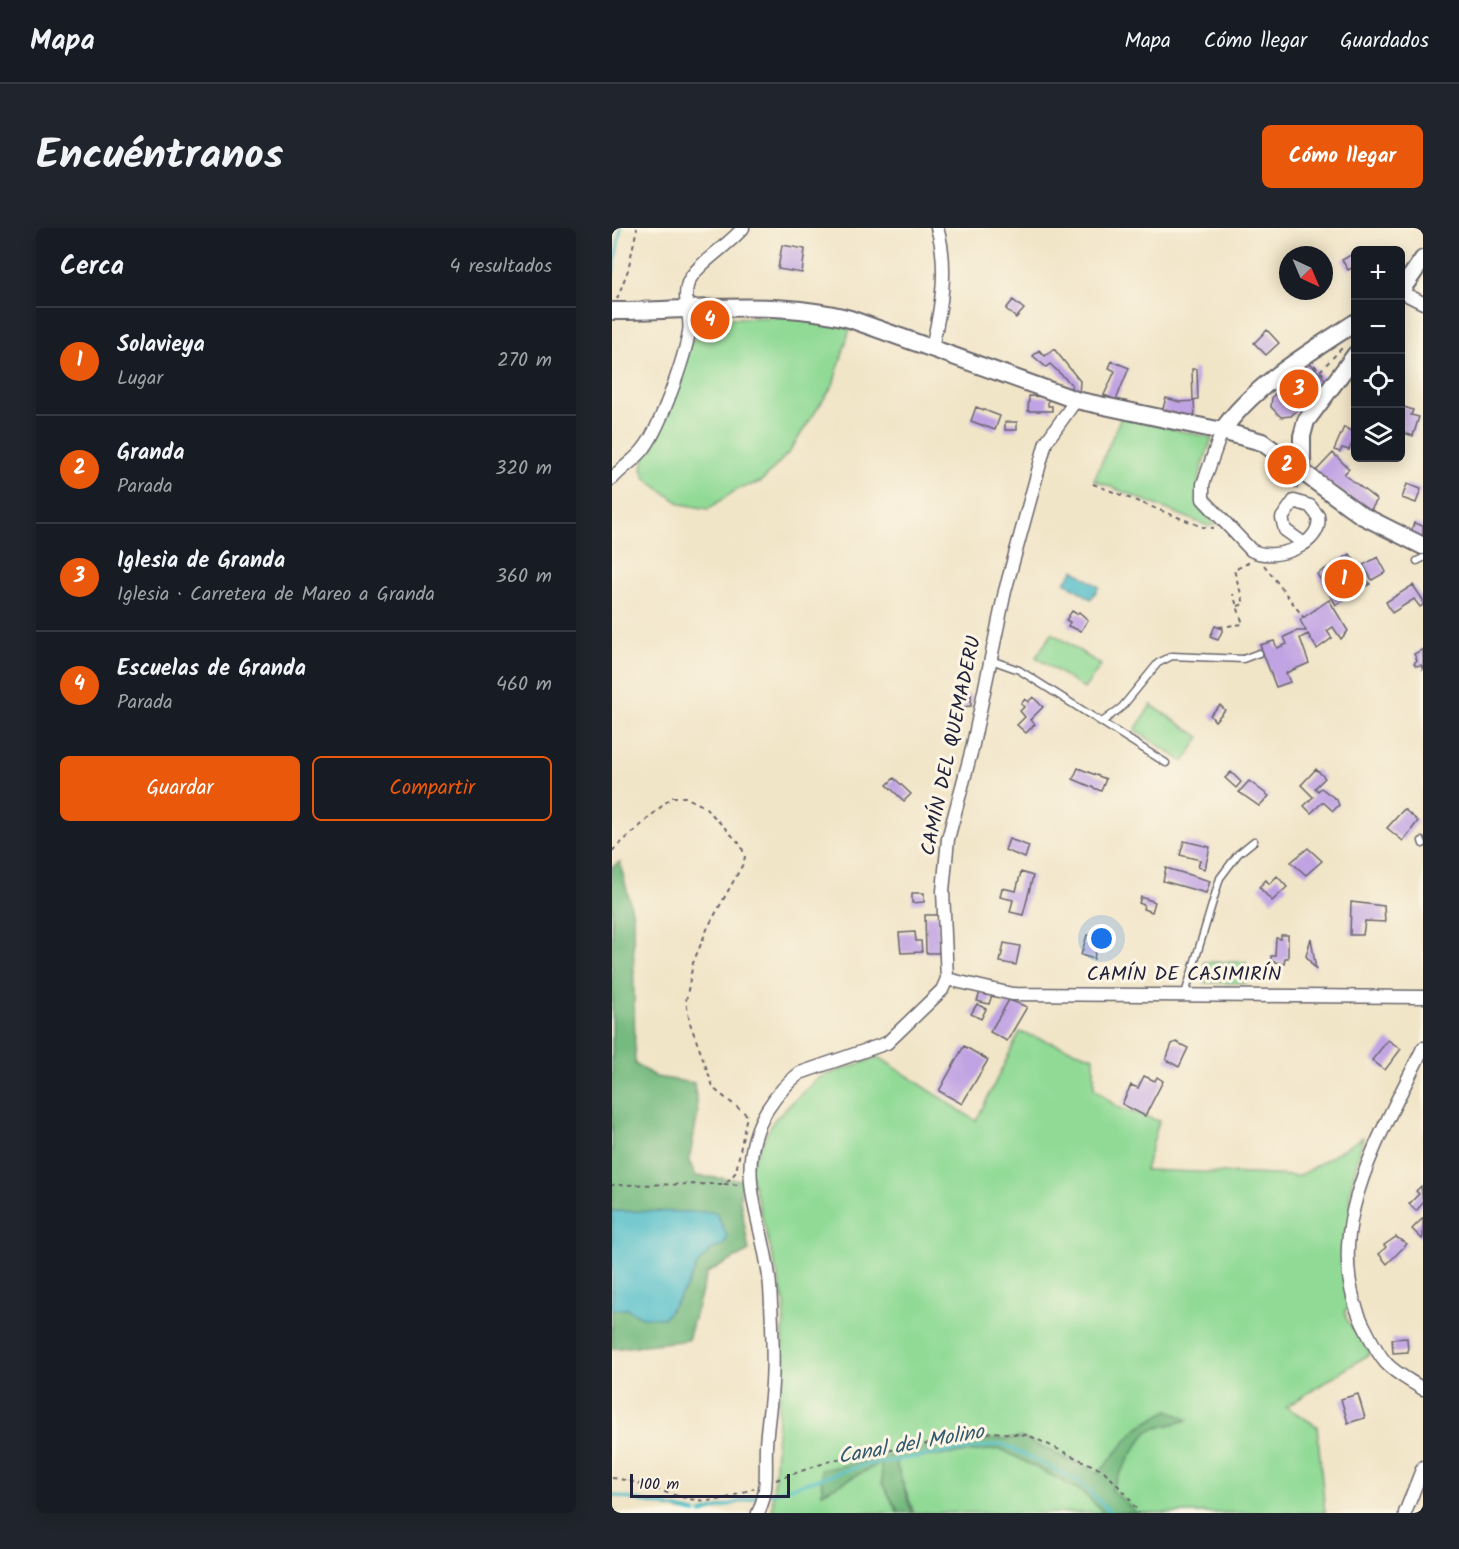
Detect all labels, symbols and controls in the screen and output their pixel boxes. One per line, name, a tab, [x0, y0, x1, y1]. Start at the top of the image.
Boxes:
text: Mapa	[30, 19, 95, 64]
text: Mapa	[1124, 25, 1171, 58]
text: Cómo llegar	[1204, 25, 1307, 58]
text: Guardados	[1340, 25, 1429, 58]
text: Encuéntranos	[36, 123, 283, 190]
button: Cómo llegar	[1262, 125, 1423, 188]
text: Cerca	[60, 246, 124, 288]
north arrow	[1279, 246, 1333, 300]
map controls	[1351, 246, 1405, 462]
button: +	[1351, 246, 1405, 300]
text: 4 resultados	[450, 251, 552, 283]
pin: 4	[690, 298, 730, 343]
button: −	[1351, 300, 1405, 354]
text: Solavieya	[117, 328, 205, 363]
text: 1	[76, 345, 83, 377]
text: 270 m	[497, 345, 552, 377]
button: locate	[1351, 354, 1405, 408]
text: Lugar	[117, 363, 163, 395]
pin: 3	[1280, 366, 1318, 412]
button: layers	[1351, 408, 1405, 462]
text: Granda	[117, 436, 185, 471]
pin: 2	[1268, 442, 1306, 488]
text: 2	[74, 453, 85, 485]
text: 320 m	[495, 453, 552, 485]
text: Parada	[117, 471, 173, 503]
text: Iglesia de Granda	[117, 544, 285, 579]
pin: 1	[1324, 556, 1364, 602]
text: 3	[74, 561, 85, 593]
text: 360 m	[496, 561, 552, 593]
text: Iglesia · Carretera de Mareo a Granda	[117, 579, 435, 611]
street label: CAMÍN DEL QUEMADERU	[913, 633, 991, 859]
text: Escuelas de Granda	[117, 652, 306, 687]
text: 4	[74, 669, 85, 701]
text: 460 m	[496, 669, 552, 701]
text: Parada	[117, 687, 173, 719]
button: Guardar	[60, 756, 300, 821]
button: Compartir	[312, 756, 552, 821]
your location	[1087, 924, 1116, 953]
street label: CAMÍN DE CASIMIRÍN	[1087, 959, 1281, 991]
water label: Canal del Molino	[836, 1416, 988, 1474]
scale bar	[630, 1471, 790, 1498]
text: 100 m	[639, 1472, 679, 1497]

